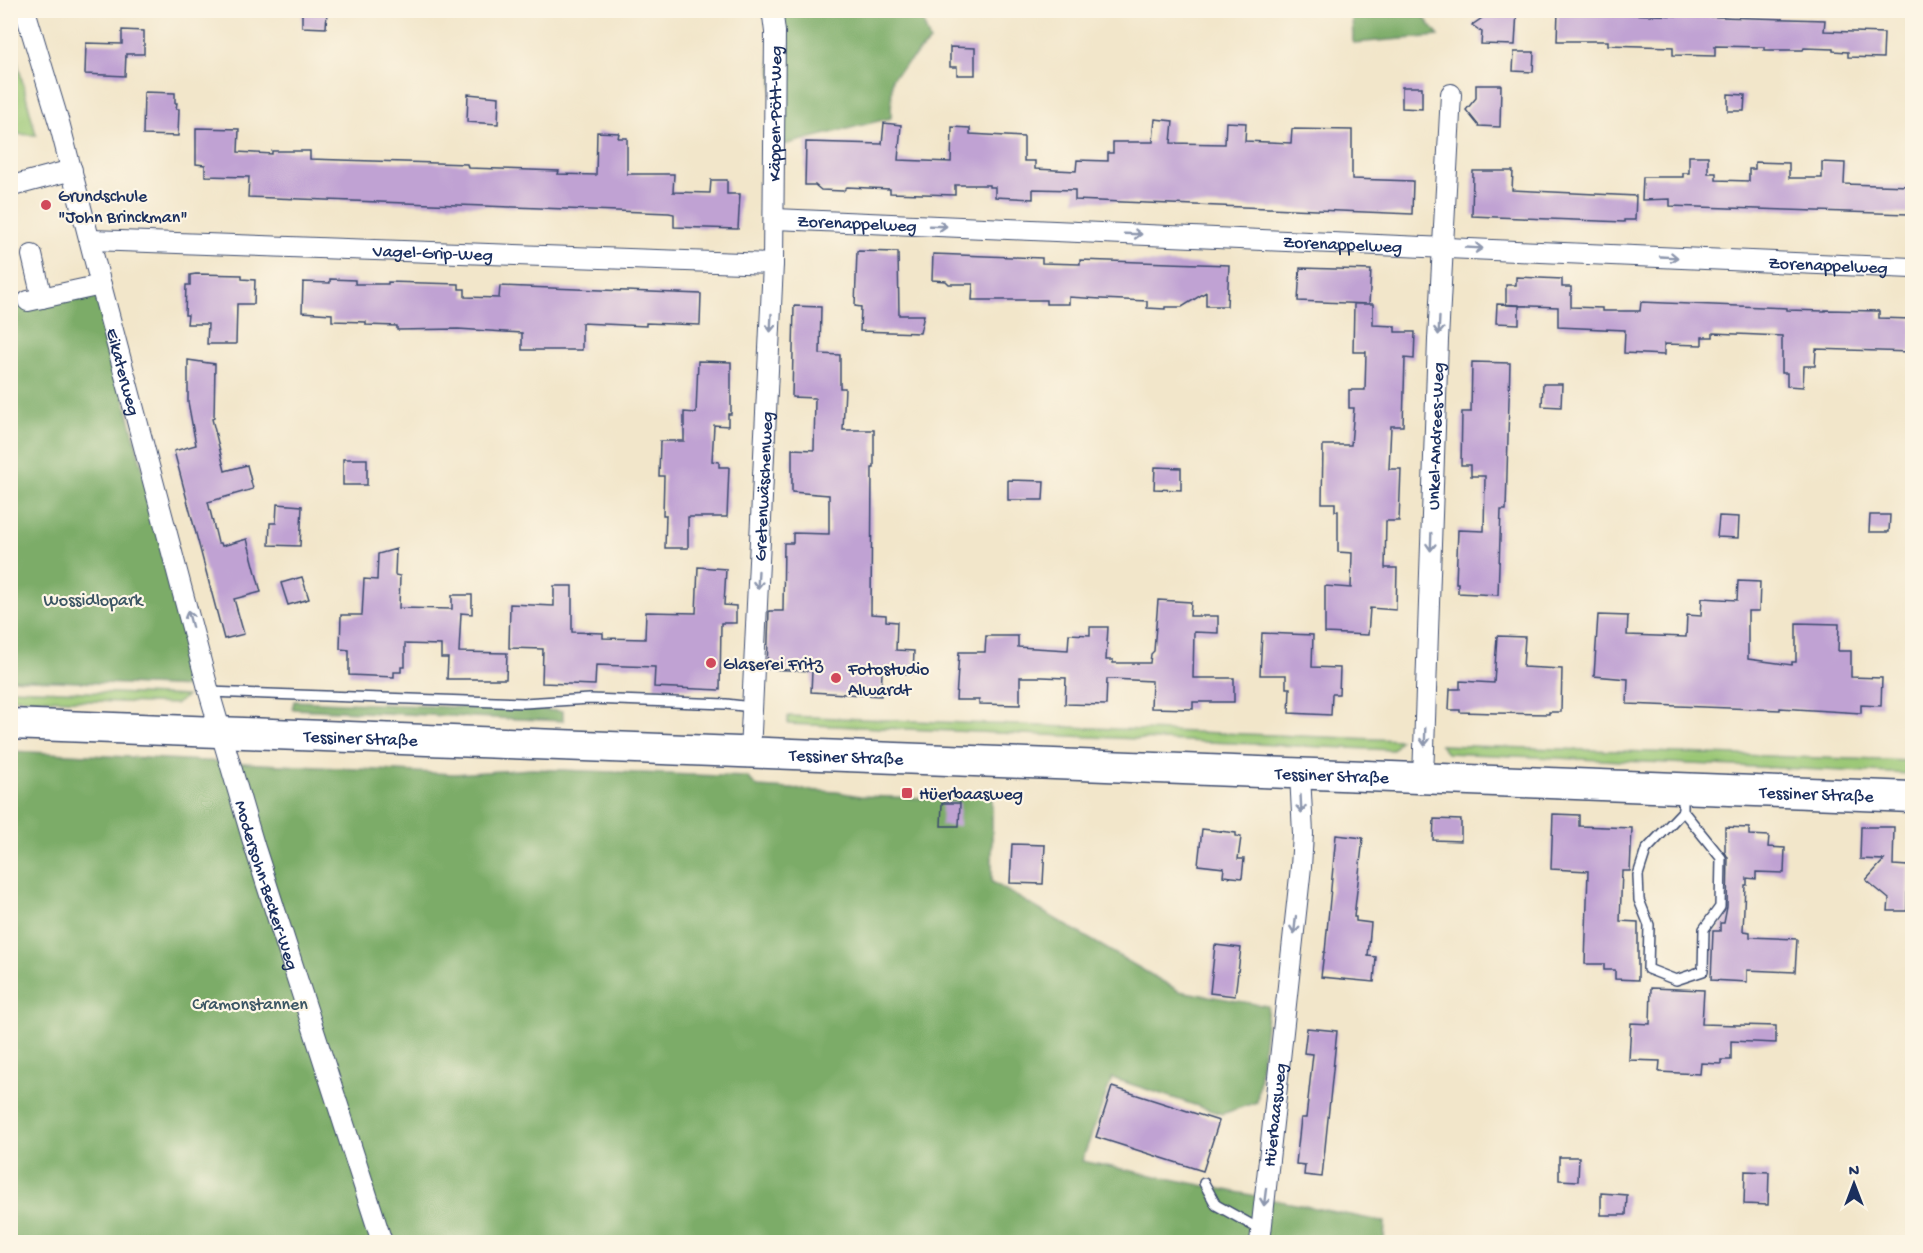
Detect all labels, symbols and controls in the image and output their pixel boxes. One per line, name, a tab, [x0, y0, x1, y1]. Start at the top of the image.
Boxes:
street label: Käppen-Pött-Weg	[766, 46, 788, 181]
place label: Grundschule "John Brinckman"	[58, 187, 188, 229]
marker: Grundschule "John Brinckman"	[39, 198, 53, 212]
street label: Zorenappelweg	[797, 212, 917, 238]
one-way arrow	[927, 220, 947, 231]
one-way arrow	[1122, 228, 1142, 239]
street label: Zorenappelweg	[1282, 233, 1403, 259]
street label: Vagel-Grip-Weg	[371, 242, 493, 267]
one-way arrow	[1464, 243, 1484, 254]
one-way arrow	[1659, 252, 1679, 263]
street label: Zorenappelweg	[1768, 254, 1888, 280]
one-way arrow	[765, 312, 776, 332]
one-way arrow	[1433, 316, 1444, 336]
street label: Eikaterweg	[100, 326, 143, 418]
street label: Unkel-Andrees-Weg	[1424, 362, 1450, 510]
street label: Gretenwäschenweg	[751, 411, 779, 562]
one-way arrow	[1426, 532, 1437, 552]
one-way arrow	[752, 570, 763, 590]
park label: Wossidlopark	[44, 591, 144, 612]
one-way arrow	[184, 610, 195, 629]
place label: Glaserei Fritz	[723, 655, 824, 676]
marker: Glaserei Fritz	[704, 656, 718, 670]
place label: Fotostudio Alwardt	[847, 660, 929, 702]
marker: Fotostudio Alwardt	[829, 671, 843, 685]
street label: Tessiner Straße	[302, 727, 419, 753]
one-way arrow	[1419, 727, 1430, 747]
street label: Tessiner Straße	[788, 746, 904, 771]
street label: Tessiner Straße	[1273, 765, 1390, 790]
street label: Tessiner Straße	[1758, 783, 1875, 809]
place label: Hüerbaasweg	[919, 785, 1023, 806]
marker: Hüerbaasweg	[900, 786, 914, 800]
one-way arrow	[1296, 793, 1307, 813]
street label: Modersohn-Becker-Weg	[228, 798, 302, 973]
one-way arrow	[1289, 915, 1300, 935]
park label: Cramonstannen	[192, 995, 308, 1016]
street label: Hüerbaasweg	[1260, 1062, 1292, 1168]
north arrow	[1824, 1154, 1884, 1214]
text: N	[1849, 1163, 1860, 1182]
one-way arrow	[1259, 1187, 1270, 1207]

